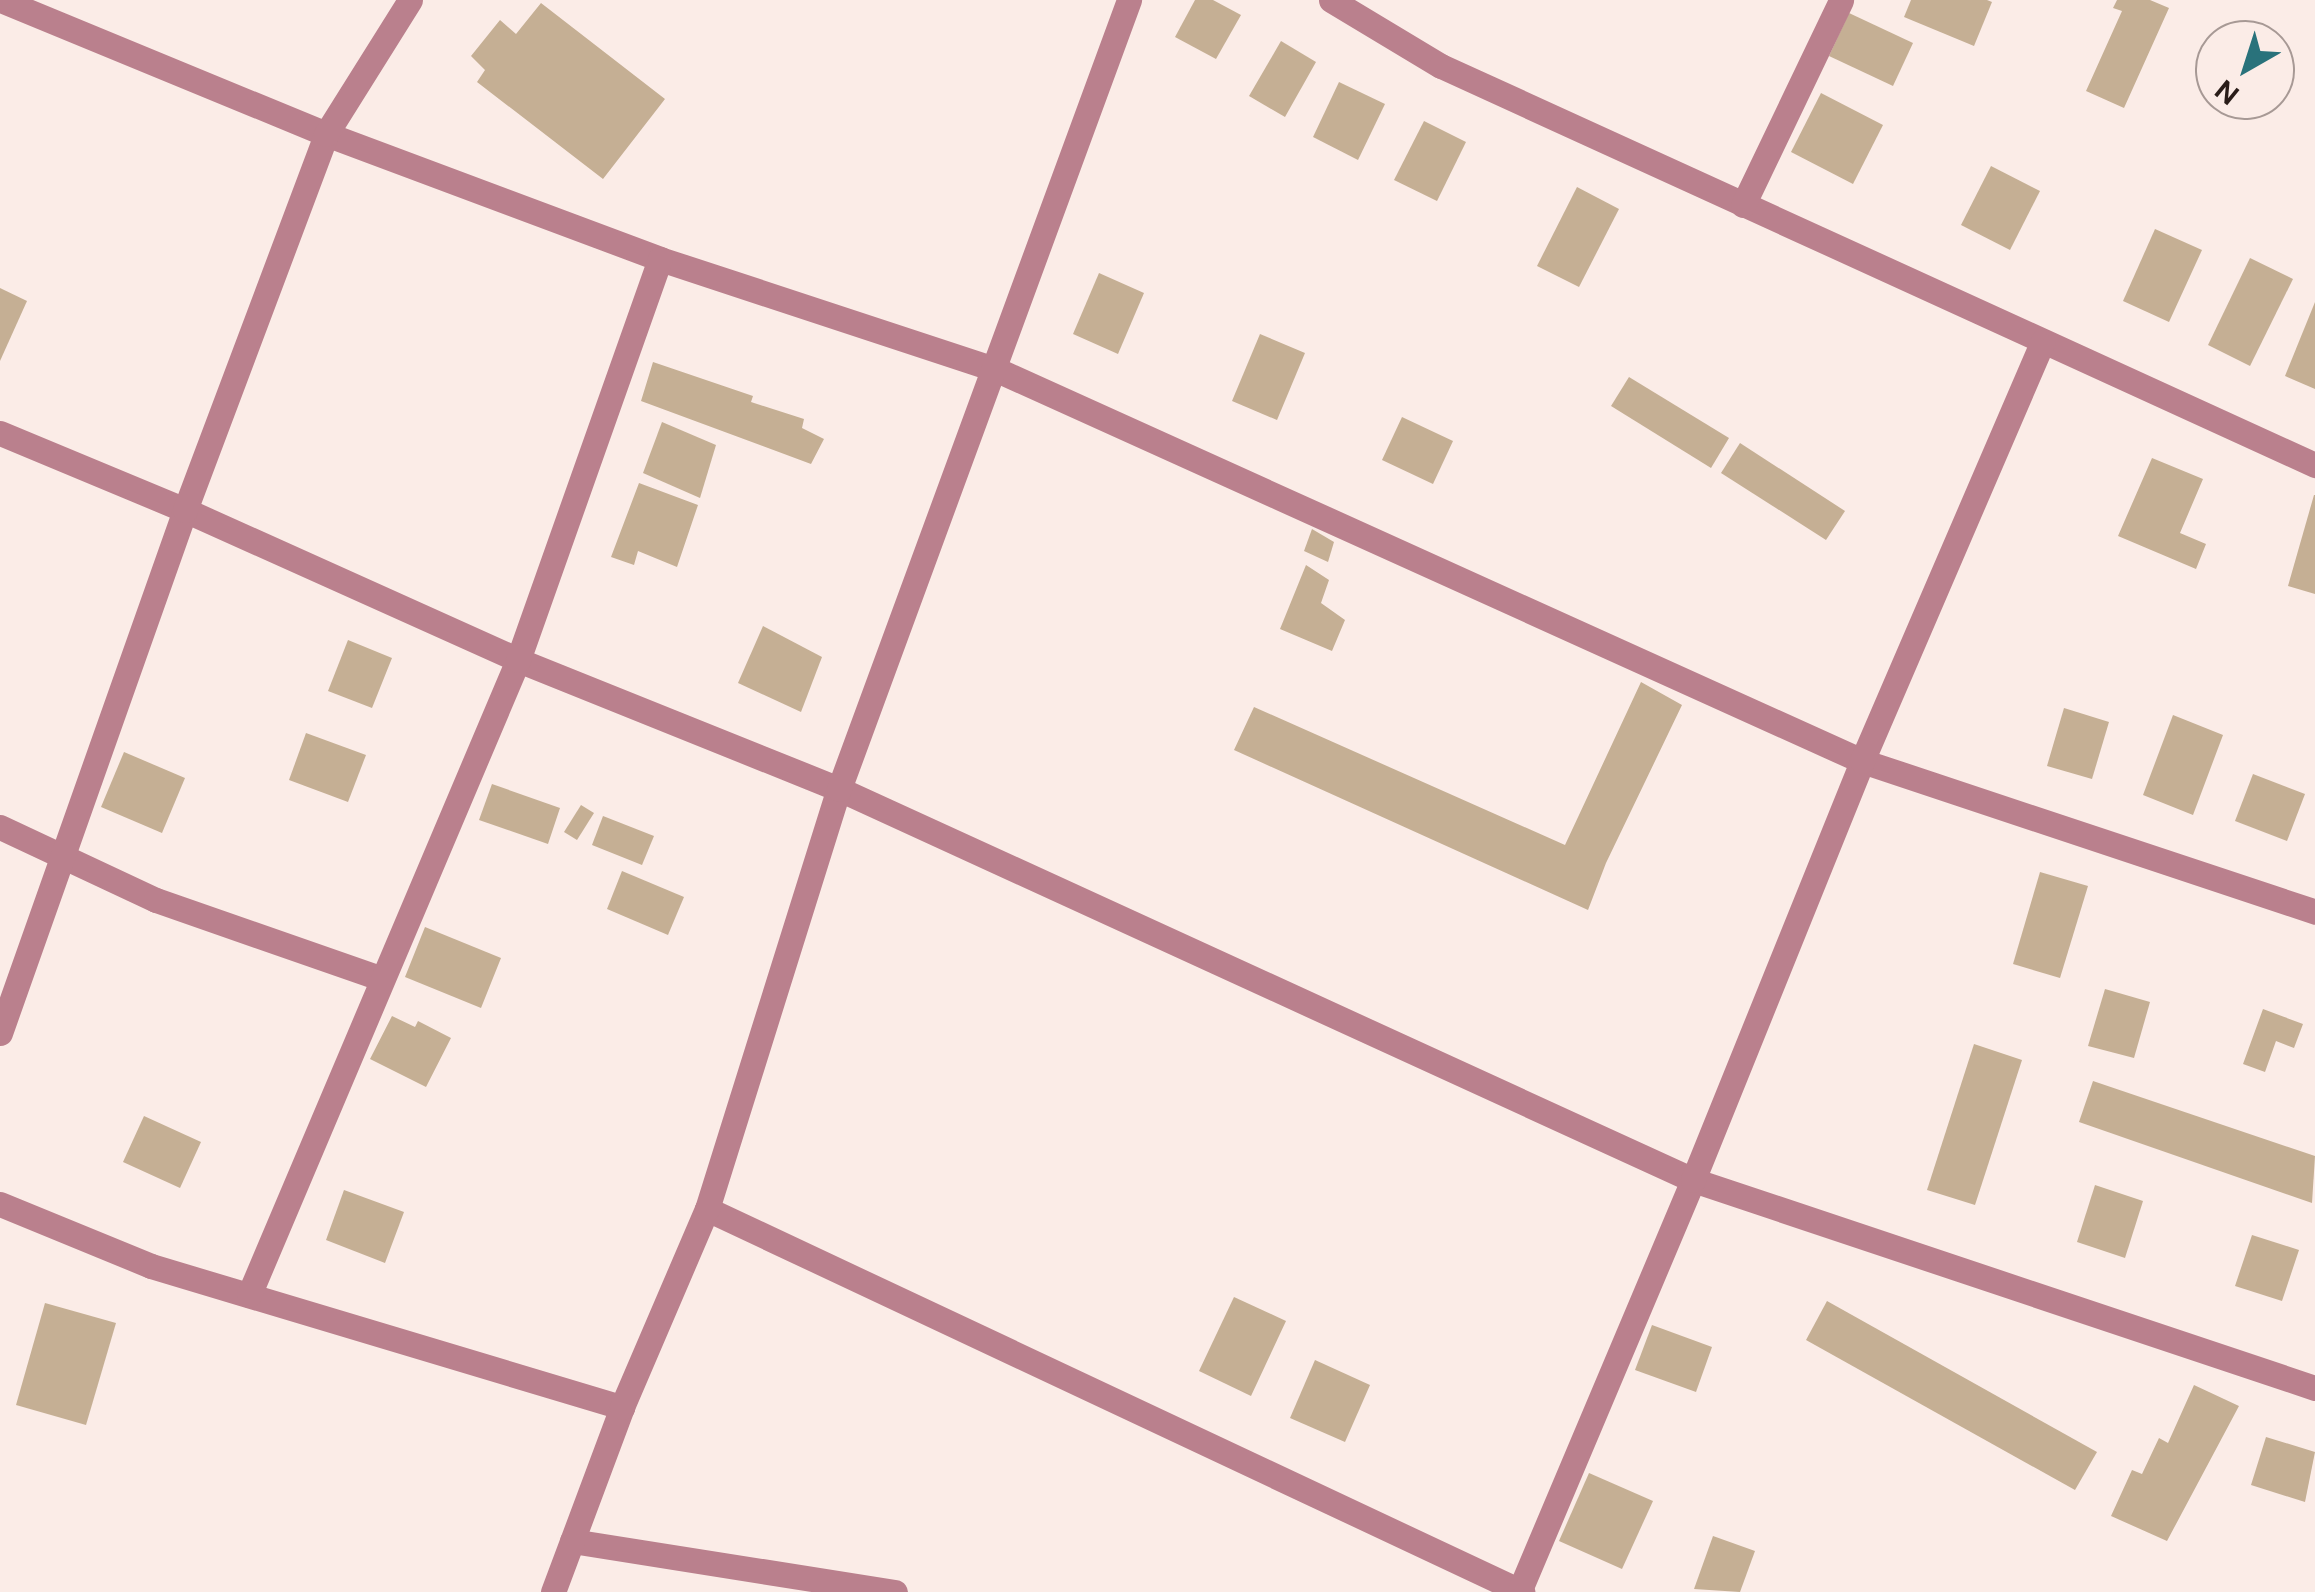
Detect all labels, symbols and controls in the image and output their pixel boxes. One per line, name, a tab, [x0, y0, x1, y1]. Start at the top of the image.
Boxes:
north arrow	[2195, 20, 2295, 120]
text: N	[2207, 71, 2247, 113]

